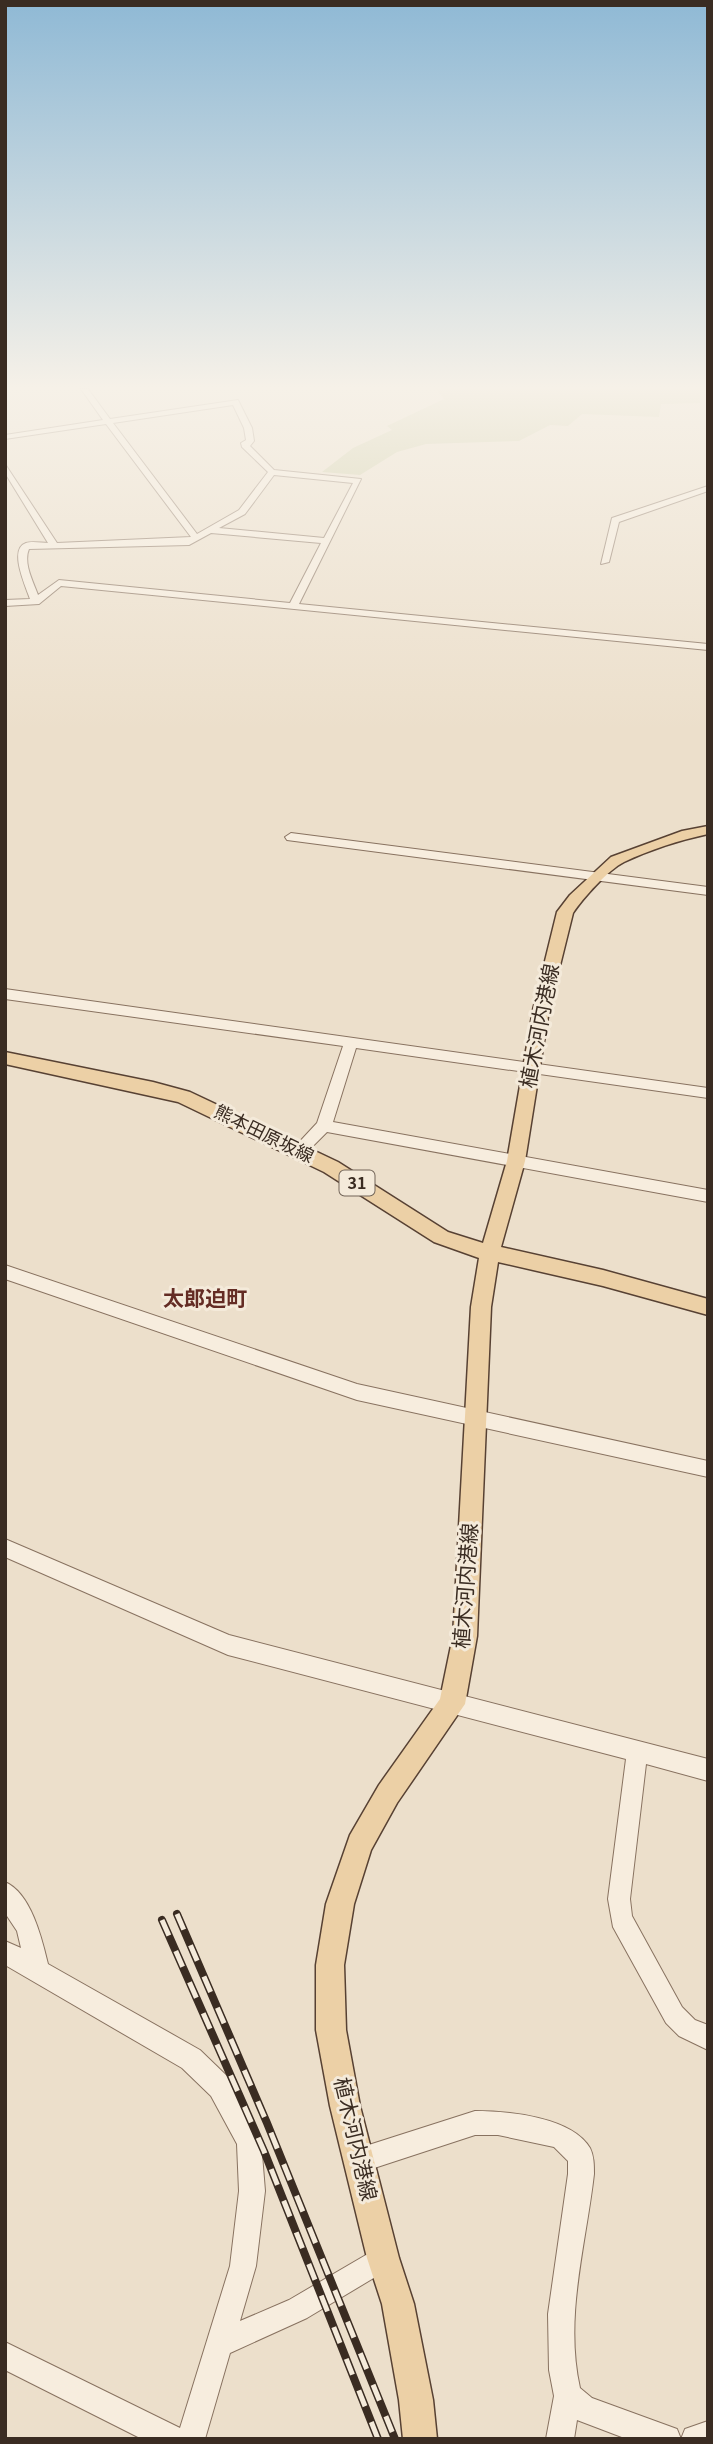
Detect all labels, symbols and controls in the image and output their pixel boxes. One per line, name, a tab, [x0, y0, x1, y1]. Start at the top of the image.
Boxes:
street label: 植木河内港線	[511, 961, 565, 1090]
street label: 熊本田原坂線	[211, 1097, 319, 1168]
road number: 31	[340, 1170, 374, 1196]
district label: 太郎迫町	[163, 1282, 247, 1312]
street label: 植木河内港線	[445, 1522, 483, 1650]
street label: 植木河内港線	[328, 2074, 386, 2203]

